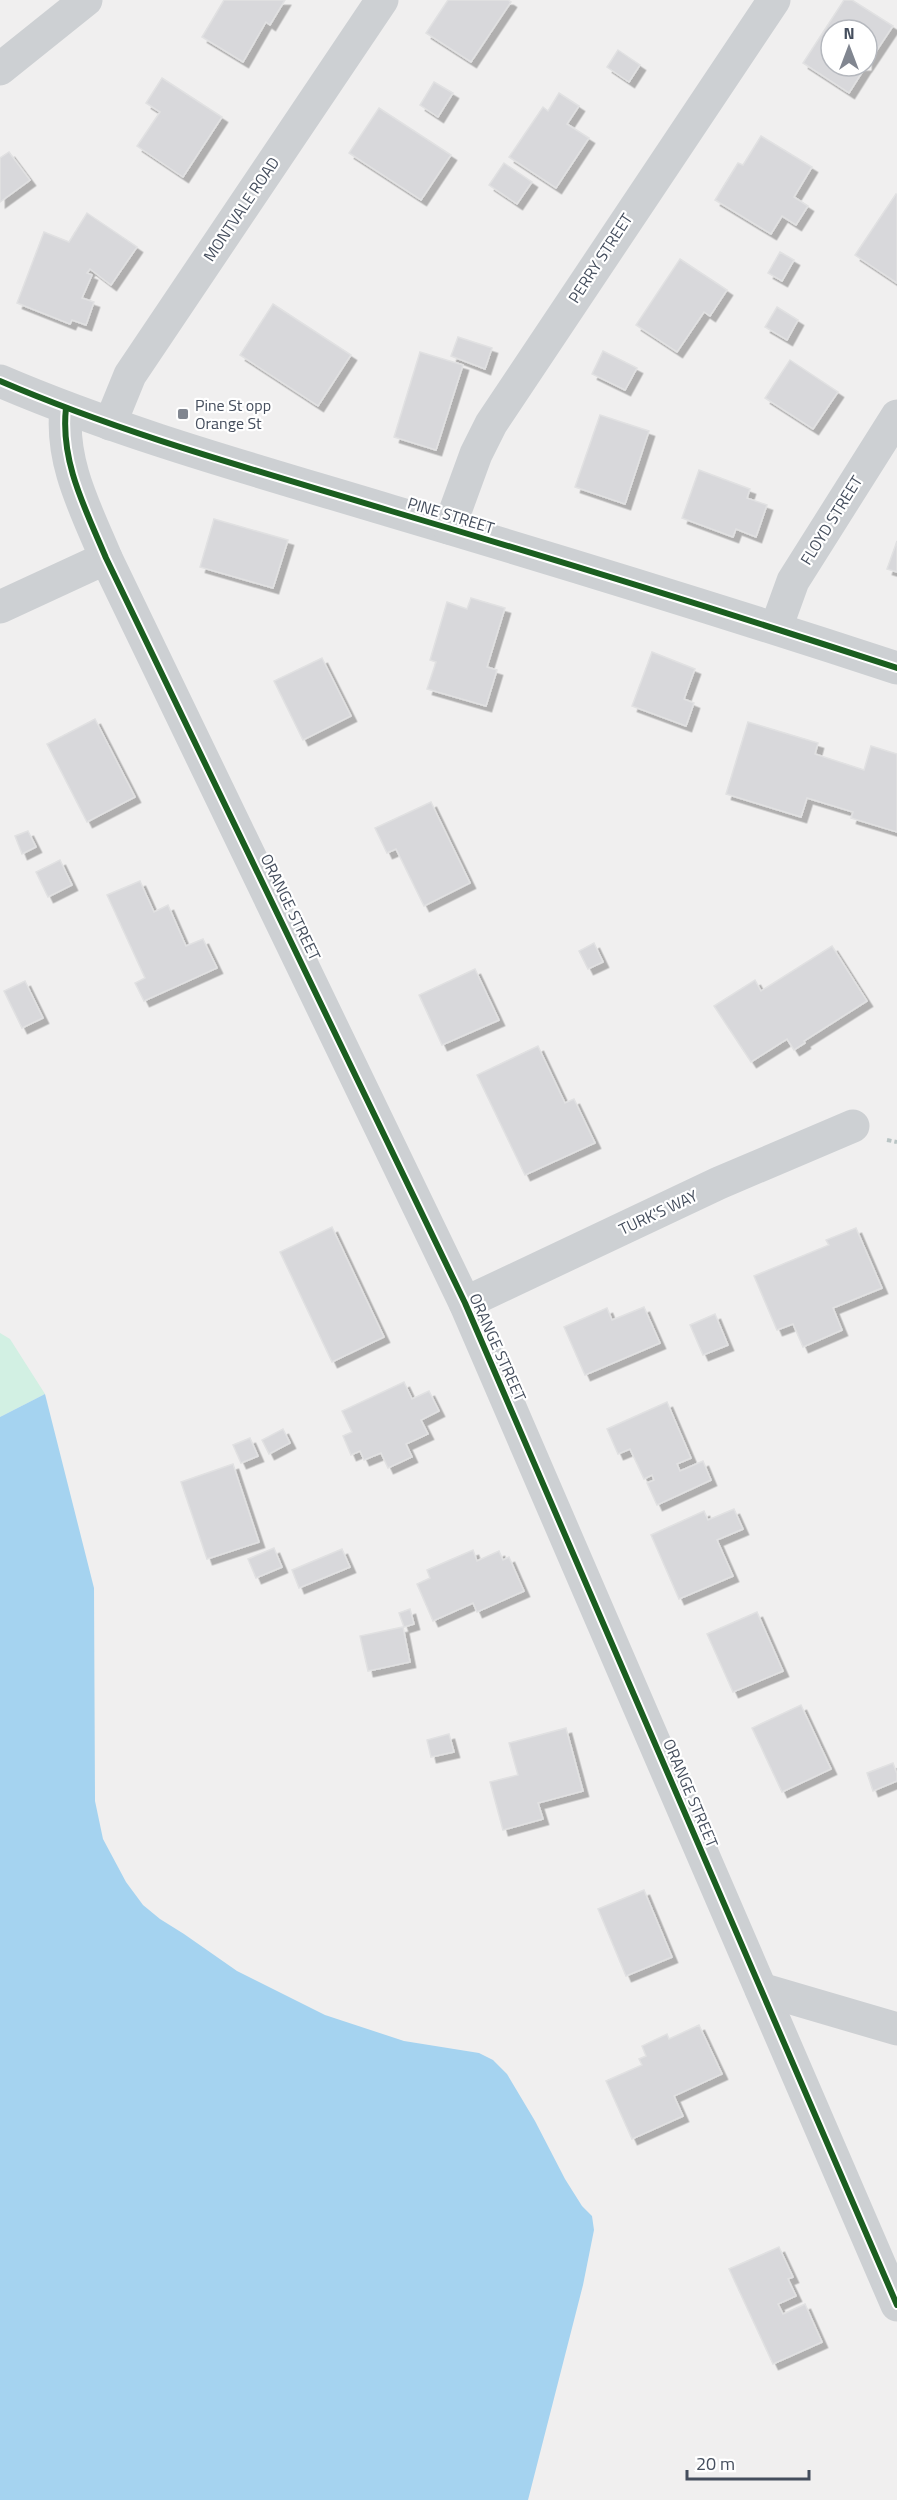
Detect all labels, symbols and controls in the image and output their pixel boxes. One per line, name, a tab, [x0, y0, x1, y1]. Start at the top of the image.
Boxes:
north arrow	[819, 18, 879, 78]
text: N	[843, 21, 855, 45]
street label: MONTVALE ROAD	[197, 152, 285, 266]
street label: PERRY STREET	[562, 208, 638, 308]
place label: Pine St opp Orange St	[195, 393, 271, 435]
marker: Pine St opp Orange St	[176, 407, 190, 421]
street label: FLOYD STREET	[794, 470, 868, 569]
street label: PINE STREET	[405, 490, 498, 540]
street label: ORANGE STREET	[255, 850, 327, 965]
street label: TURK'S WAY	[615, 1183, 702, 1241]
street label: ORANGE STREET	[463, 1289, 533, 1405]
street label: ORANGE STREET	[657, 1735, 725, 1852]
scale bar	[687, 2443, 808, 2481]
text: 20 m	[696, 2450, 735, 2477]

